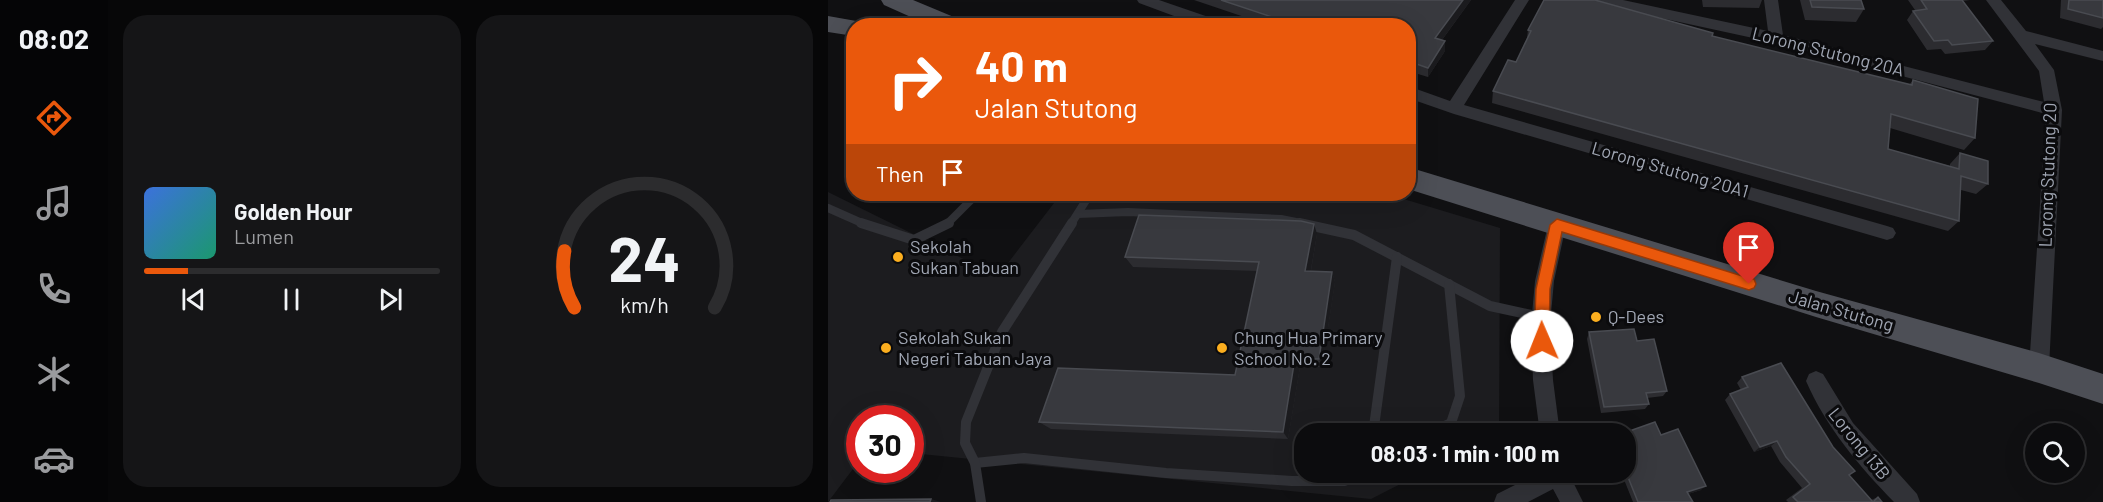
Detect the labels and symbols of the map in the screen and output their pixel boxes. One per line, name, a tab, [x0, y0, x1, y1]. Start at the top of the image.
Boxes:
street label: Lorong Stutong 20A	[1750, 22, 1907, 81]
street label: Lorong Stutong 20	[2033, 102, 2061, 248]
street label: Lorong Stutong 20A1	[1589, 136, 1751, 202]
pin	[1723, 222, 1774, 284]
place label: Sekolah Sukan Tabuan	[910, 235, 1019, 278]
marker: Sekolah Sukan Tabuan	[891, 250, 905, 264]
street label: Jalan Stutong	[1786, 285, 1896, 336]
place label: Q-Dees	[1608, 305, 1664, 327]
position arrow	[1510, 309, 1574, 373]
marker: Q-Dees	[1589, 310, 1603, 324]
place label: Sekolah Sukan Negeri Tabuan Jaya	[898, 326, 1052, 369]
place label: Chung Hua Primary School No. 2	[1234, 326, 1383, 369]
marker: Sekolah Sukan Negeri Tabuan Jaya	[879, 341, 893, 355]
marker: Chung Hua Primary School No. 2	[1215, 341, 1229, 355]
street label: Lorong 13B	[1824, 403, 1895, 484]
speed limit sign: 30	[846, 405, 924, 483]

